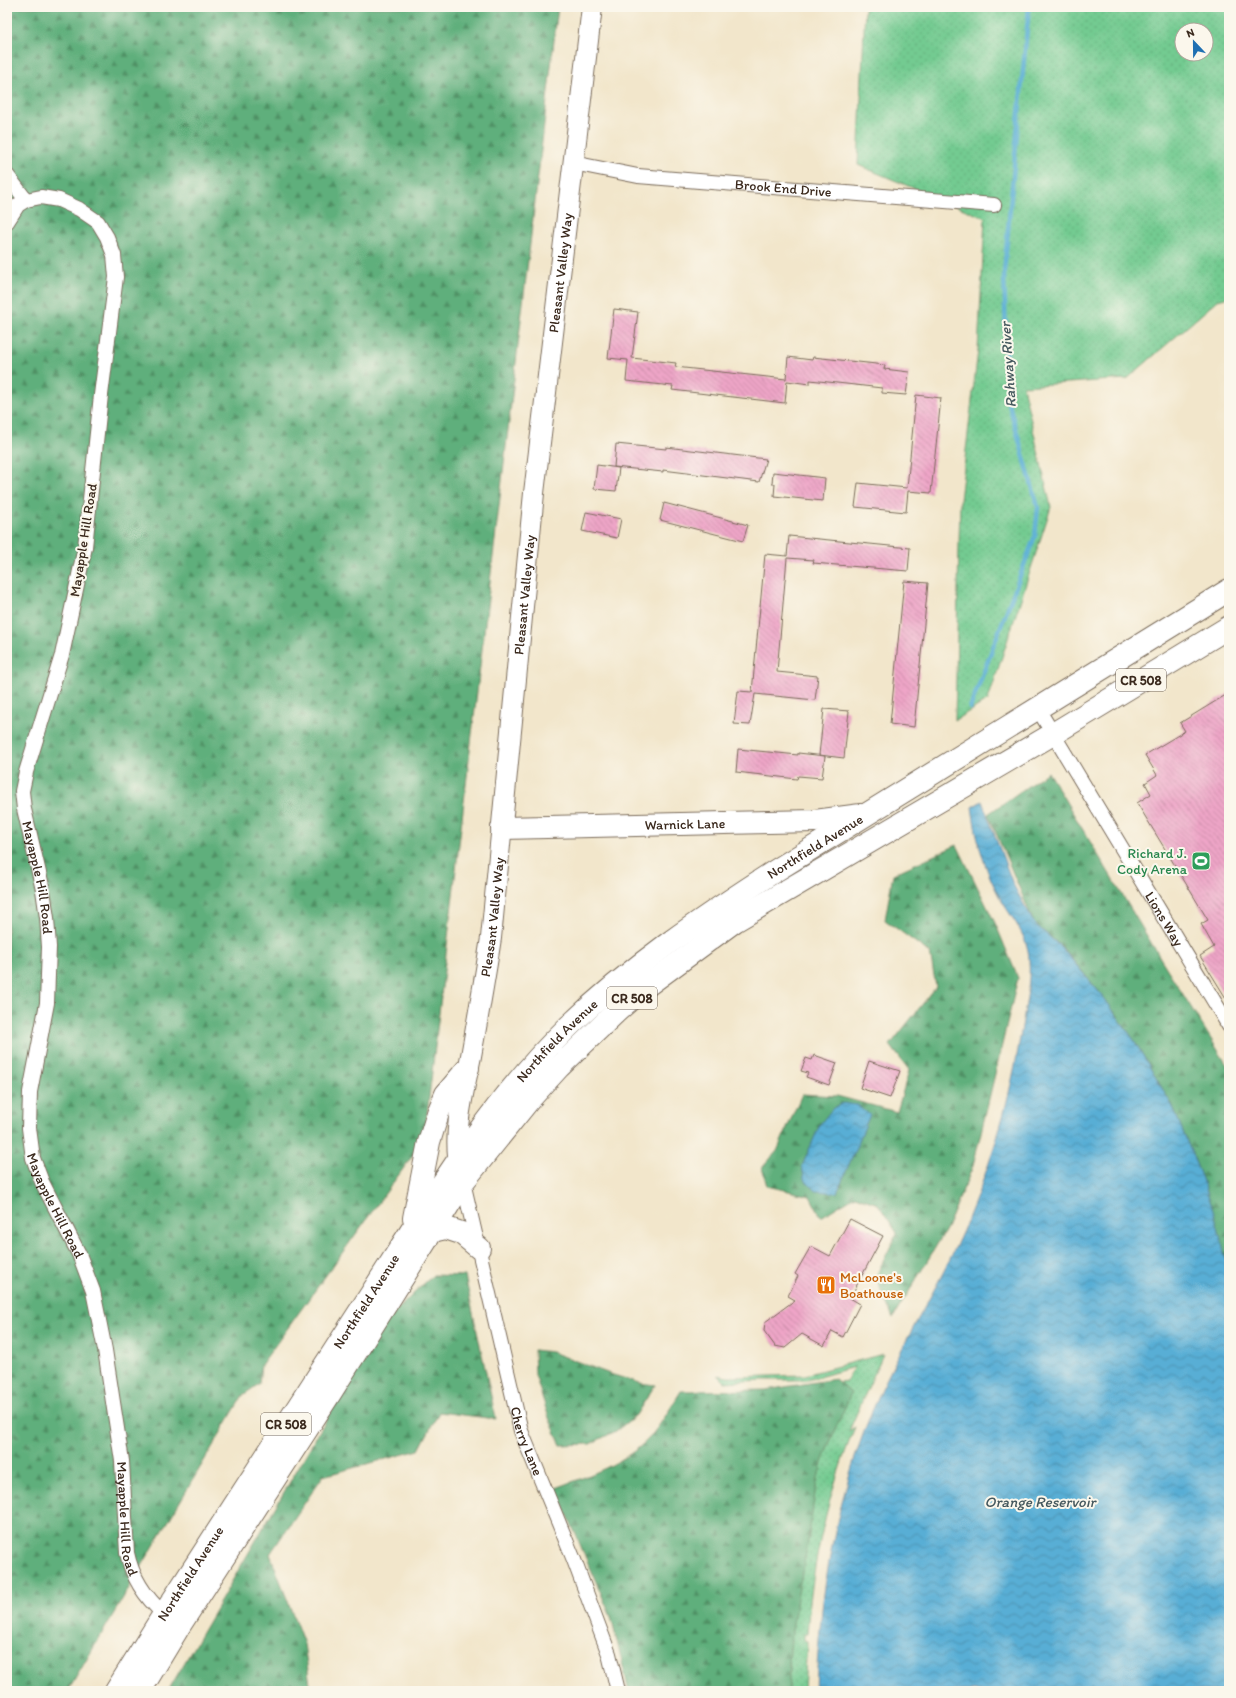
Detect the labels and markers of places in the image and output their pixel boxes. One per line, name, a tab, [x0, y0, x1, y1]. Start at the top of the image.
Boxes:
place label: Richard J. Cody Arena	[1117, 845, 1188, 878]
sports icon: Richard J. Cody Arena	[1190, 850, 1212, 872]
place label: McLoone's Boathouse	[840, 1269, 904, 1302]
restaurant icon: McLoone's Boathouse	[815, 1274, 837, 1296]

